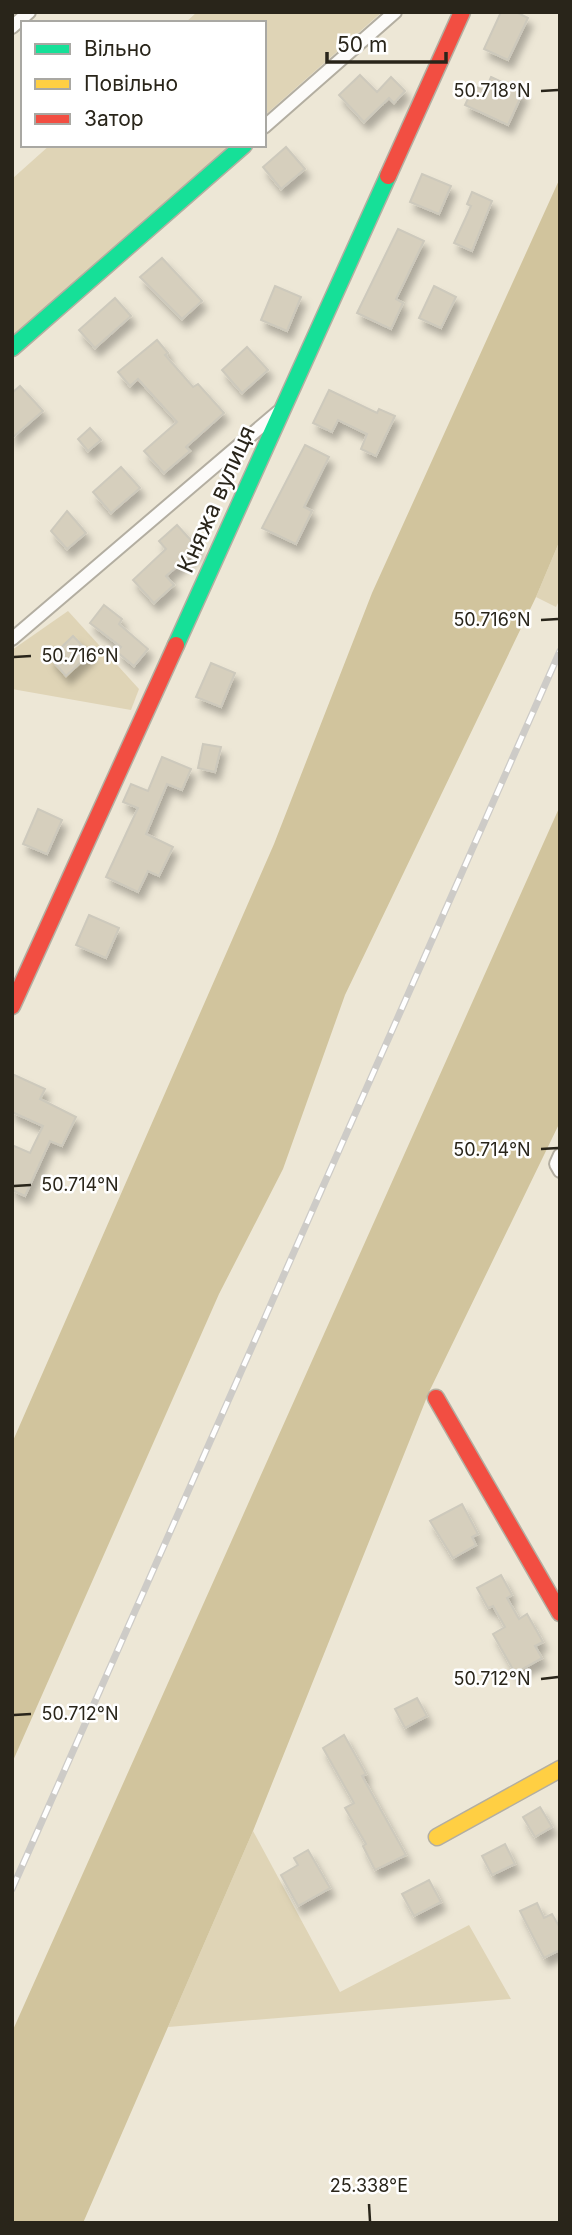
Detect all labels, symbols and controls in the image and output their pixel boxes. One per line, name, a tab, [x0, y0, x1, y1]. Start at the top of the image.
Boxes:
legend	[21, 21, 266, 147]
scale bar	[327, 21, 446, 65]
text: 50 m	[337, 32, 387, 57]
text: Вільно	[84, 36, 152, 61]
text: Повільно	[84, 71, 178, 96]
text: 50.718°N	[454, 80, 530, 101]
text: Затор	[84, 106, 144, 131]
street label: Княжа вулиця	[171, 421, 261, 577]
text: 50.716°N	[453, 609, 531, 630]
text: 50.716°N	[41, 645, 119, 666]
text: 50.714°N	[453, 1139, 531, 1160]
text: 50.714°N	[41, 1174, 119, 1195]
text: 50.712°N	[453, 1668, 531, 1689]
text: 50.712°N	[41, 1703, 119, 1724]
text: 25.338°E	[330, 2175, 408, 2196]

